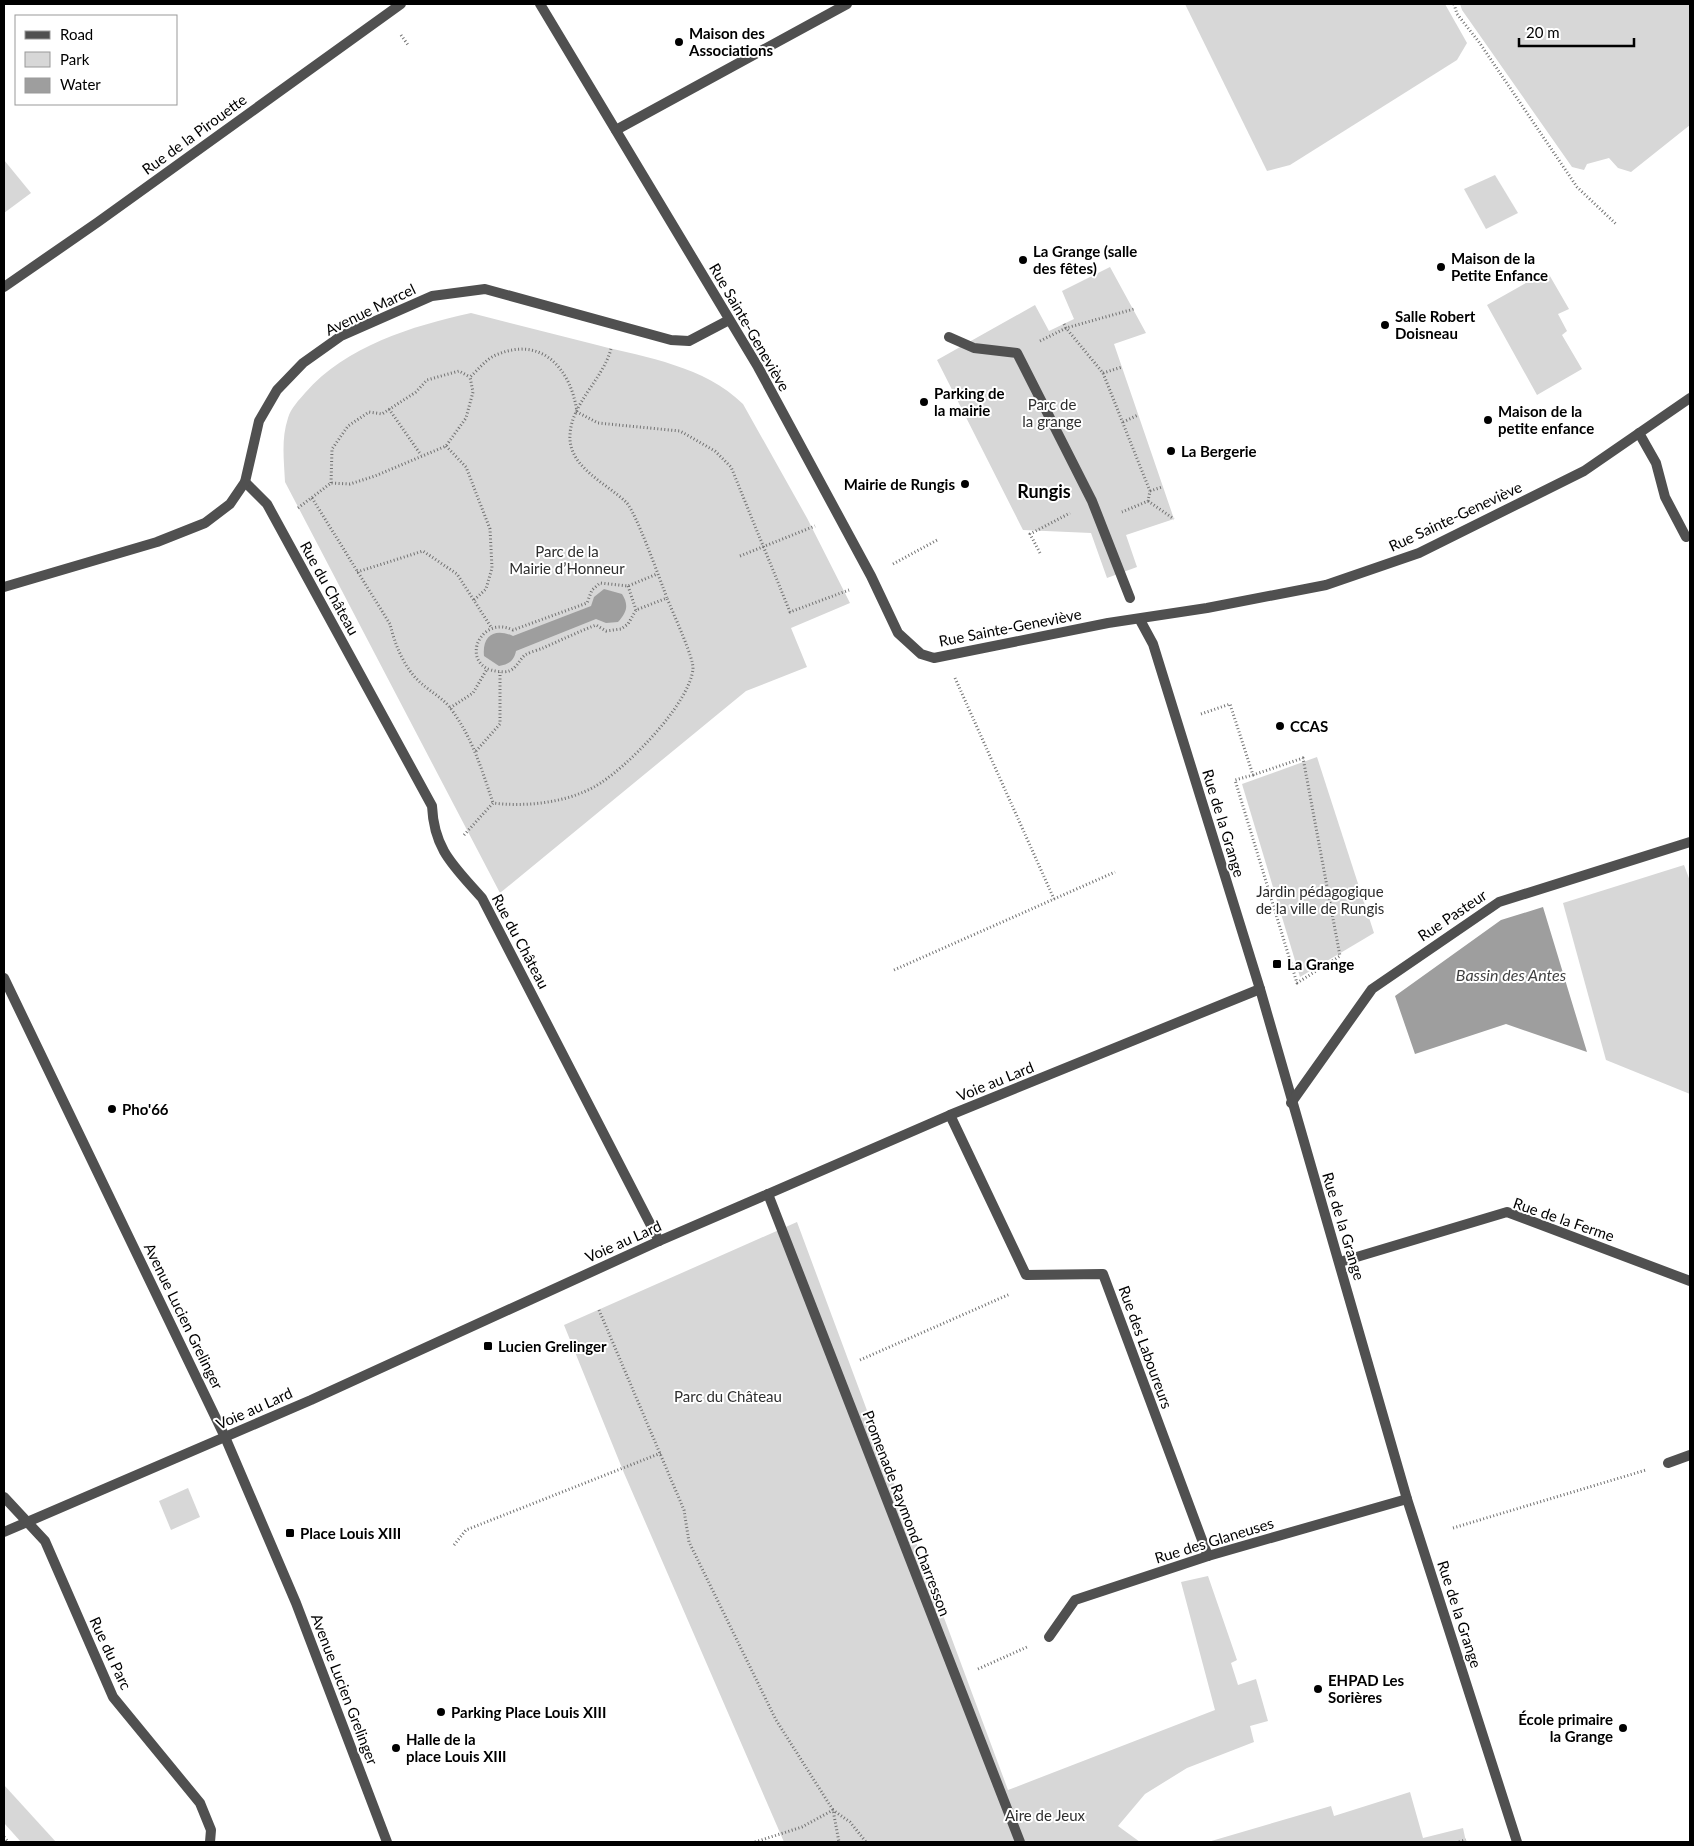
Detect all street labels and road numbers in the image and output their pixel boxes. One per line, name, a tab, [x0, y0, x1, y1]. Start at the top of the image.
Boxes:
street label: Rue de la Pirouette	[138, 90, 250, 178]
street label: Rue Sainte-Geneviève	[706, 260, 794, 394]
street label: Avenue Marcel	[322, 279, 418, 339]
street label: Rue Sainte-Geneviève	[1386, 477, 1525, 555]
street label: Rue du Château	[297, 538, 363, 638]
street label: Rue Sainte-Geneviève	[937, 604, 1083, 650]
street label: Rue de la Grange	[1199, 767, 1249, 879]
street label: Rue Pasteur	[1414, 885, 1490, 945]
street label: Rue du Château	[488, 891, 554, 991]
street label: Voie au Lard	[954, 1057, 1036, 1105]
street label: Rue de la Grange	[1319, 1170, 1369, 1282]
street label: Rue de la Ferme	[1511, 1193, 1617, 1245]
street label: Voie au Lard	[582, 1216, 664, 1266]
street label: Avenue Lucien Grelinger	[141, 1240, 228, 1393]
street label: Rue des Laboureurs	[1115, 1283, 1177, 1411]
street label: Voie au Lard	[213, 1383, 295, 1433]
street label: Promenade Raymond Charresson	[859, 1408, 955, 1618]
street label: Rue des Glaneuses	[1152, 1513, 1276, 1567]
street label: Rue de la Grange	[1434, 1558, 1486, 1670]
street label: Avenue Lucien Grelinger	[308, 1611, 382, 1768]
street label: Rue du Parc	[86, 1614, 136, 1692]

